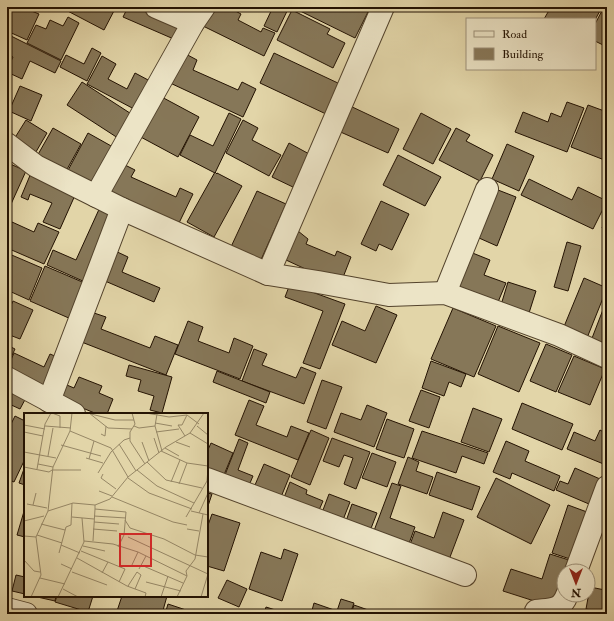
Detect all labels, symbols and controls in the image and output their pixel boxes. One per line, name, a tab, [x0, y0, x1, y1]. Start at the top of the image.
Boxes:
legend	[466, 18, 596, 70]
text: Road	[502, 27, 527, 42]
text: Building	[502, 47, 545, 62]
inset map	[24, 413, 208, 597]
north arrow	[556, 563, 596, 603]
text: N	[570, 586, 582, 599]

